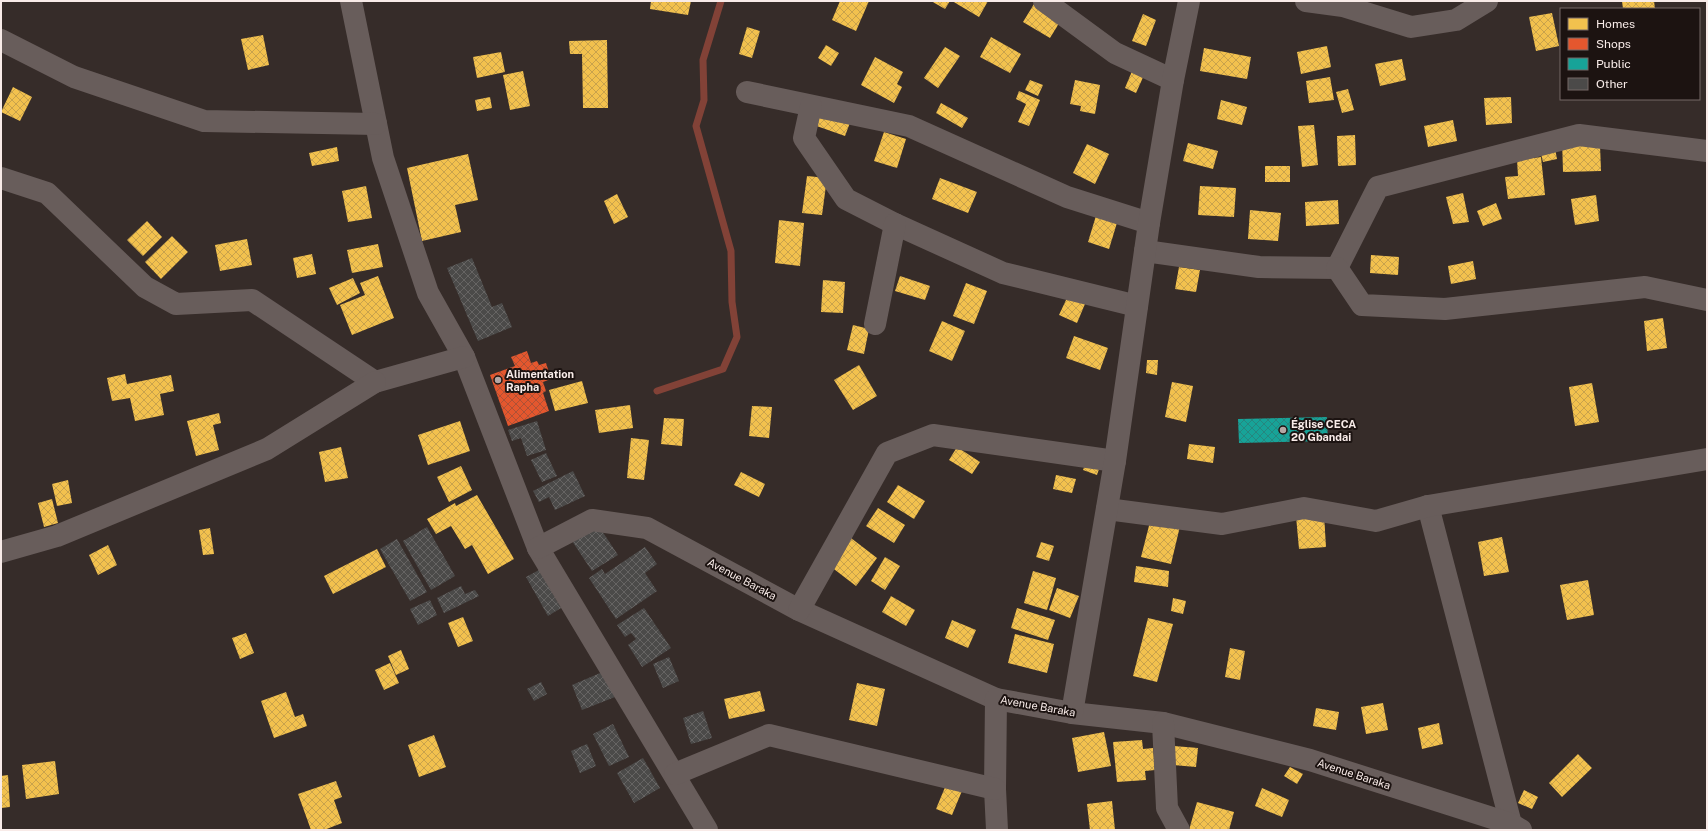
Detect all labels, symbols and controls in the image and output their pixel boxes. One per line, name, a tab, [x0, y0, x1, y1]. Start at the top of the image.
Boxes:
legend	[1560, 8, 1700, 100]
text: Homes	[1596, 17, 1635, 31]
text: Shops	[1596, 37, 1631, 51]
text: Public	[1596, 57, 1631, 71]
text: Other	[1596, 77, 1628, 91]
place label: Alimentation Rapha	[506, 368, 574, 393]
marker: Alimentation Rapha	[493, 375, 503, 385]
place label: Église CECA 20 Gbandai	[1291, 417, 1356, 443]
marker: Église CECA 20 Gbandai	[1278, 425, 1288, 435]
street label: Avenue Baraka	[706, 556, 778, 602]
street label: Avenue Baraka	[999, 693, 1077, 719]
street label: Avenue Baraka	[1316, 757, 1392, 791]

